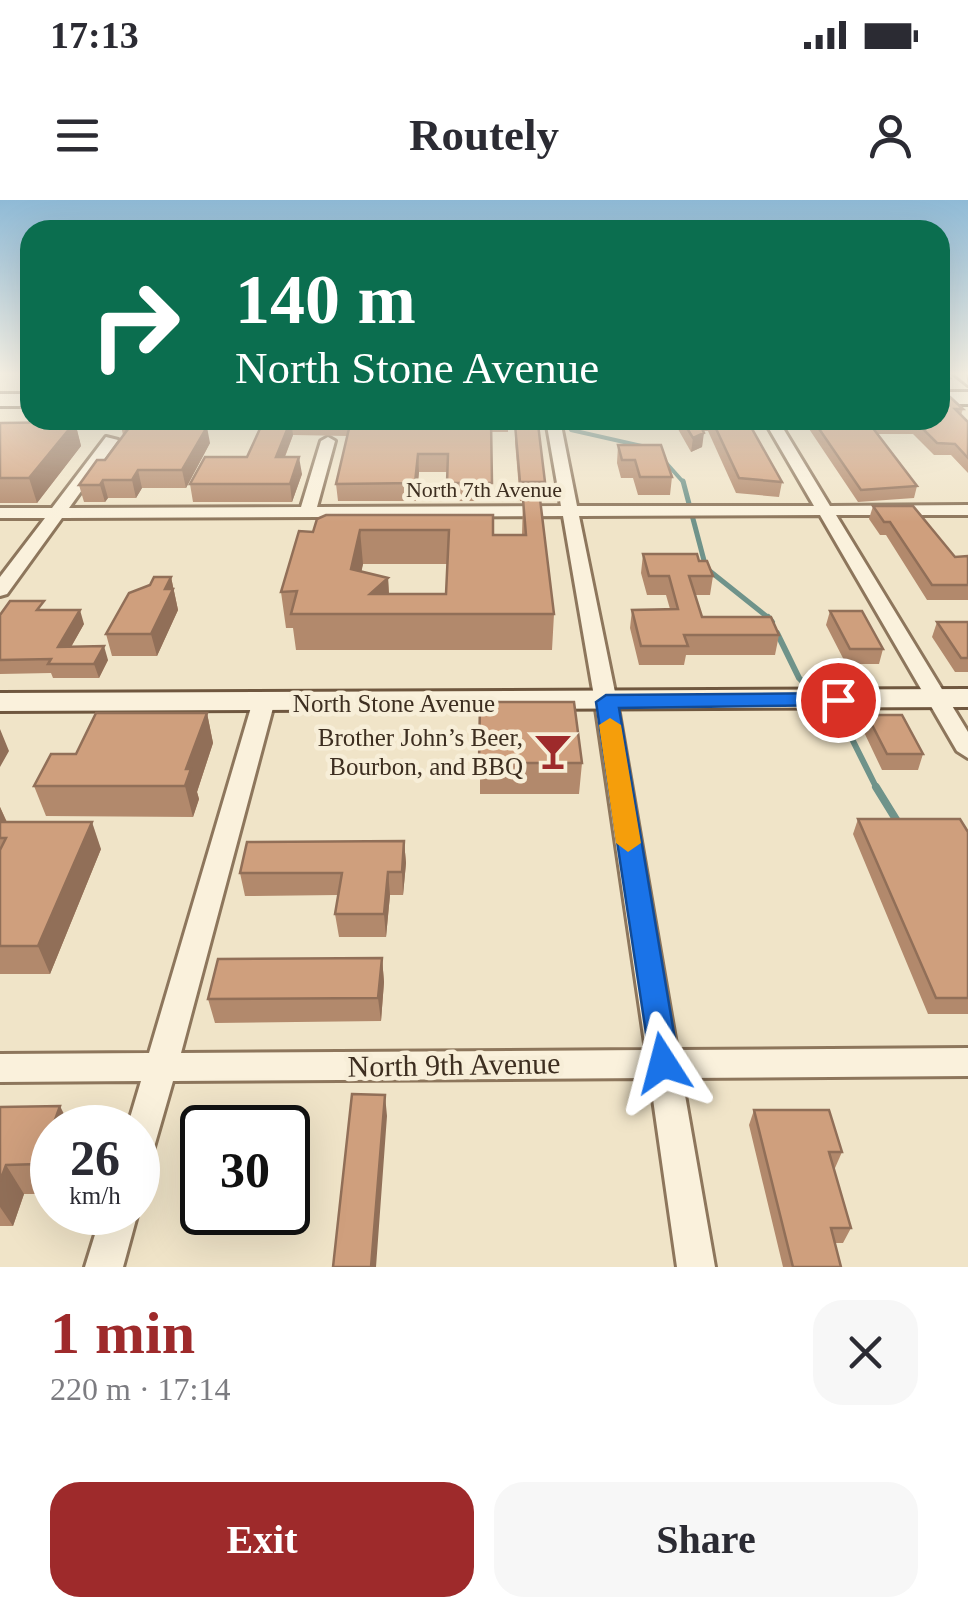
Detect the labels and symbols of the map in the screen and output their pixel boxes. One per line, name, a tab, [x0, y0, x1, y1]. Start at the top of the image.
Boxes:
street label: North 7th Avenue	[406, 477, 562, 502]
pin	[796, 658, 881, 743]
street label: North Stone Avenue	[293, 690, 495, 717]
place label: Brother John’s Beer, Bourbon, and BBQ	[318, 724, 523, 780]
bar icon: Brother John’s Beer, Bourbon, and BBQ	[532, 730, 574, 772]
position arrow	[611, 1011, 715, 1115]
street label: North 9th Avenue	[347, 1046, 561, 1083]
speed limit sign: 30	[180, 1105, 310, 1235]

